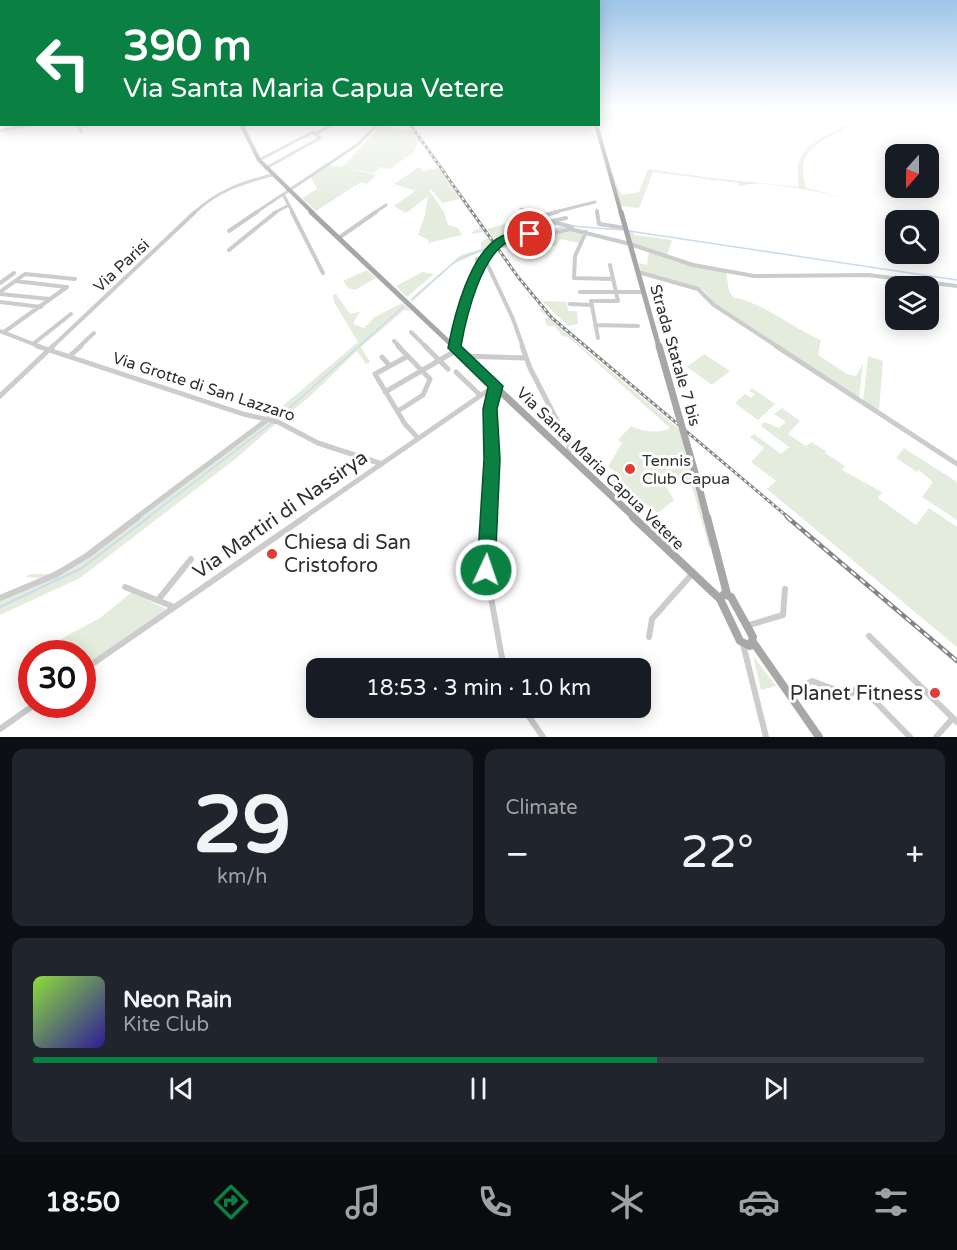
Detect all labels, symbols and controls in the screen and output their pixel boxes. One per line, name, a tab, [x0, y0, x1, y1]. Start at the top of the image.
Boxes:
text: 390 m	[123, 21, 252, 72]
icon: left	[24, 24, 102, 102]
text: Via Santa Maria Capua Vetere	[123, 72, 504, 105]
north arrow	[885, 144, 939, 198]
map controls	[885, 144, 939, 330]
pin	[504, 208, 555, 259]
button: search	[885, 210, 939, 264]
icon: arrive	[513, 217, 546, 250]
street label: Via Parisi	[90, 235, 154, 297]
button: layers	[885, 276, 939, 330]
street label: Strada Statale 7 bis	[645, 282, 705, 429]
street label: Via Grotte di San Lazzaro	[110, 348, 298, 426]
street label: Via Santa Maria Capua Vetere	[512, 383, 688, 554]
street label: Via Martiri di Nassirya	[189, 445, 372, 584]
place label: Tennis Club Capua	[642, 451, 730, 489]
marker: Tennis Club Capua	[623, 462, 637, 476]
place label: Chiesa di San Cristoforo	[284, 531, 411, 578]
position arrow	[454, 538, 518, 602]
marker: Chiesa di San Cristoforo	[265, 547, 279, 561]
speed limit sign: 30	[18, 640, 96, 718]
text: 18:53 · 3 min · 1.0 km	[366, 675, 591, 701]
place label: Planet Fitness	[790, 682, 923, 706]
marker: Planet Fitness	[928, 686, 942, 700]
text: 29	[193, 779, 291, 873]
text: Climate	[506, 796, 578, 820]
text: 22°	[680, 826, 754, 880]
text: −	[506, 835, 529, 874]
text: +	[905, 835, 924, 874]
text: km/h	[217, 865, 267, 889]
text: Neon Rain	[123, 987, 232, 1013]
text: Kite Club	[123, 1013, 209, 1037]
icon: previous	[165, 1072, 198, 1105]
icon: pause	[462, 1072, 495, 1105]
icon: next	[759, 1072, 792, 1105]
icon: directions	[210, 1181, 252, 1223]
icon: music	[342, 1181, 384, 1223]
icon: phone	[474, 1181, 516, 1223]
icon: climate	[606, 1181, 648, 1223]
icon: car	[738, 1181, 780, 1223]
icon: filters	[870, 1181, 912, 1223]
text: 18:50	[45, 1186, 120, 1219]

